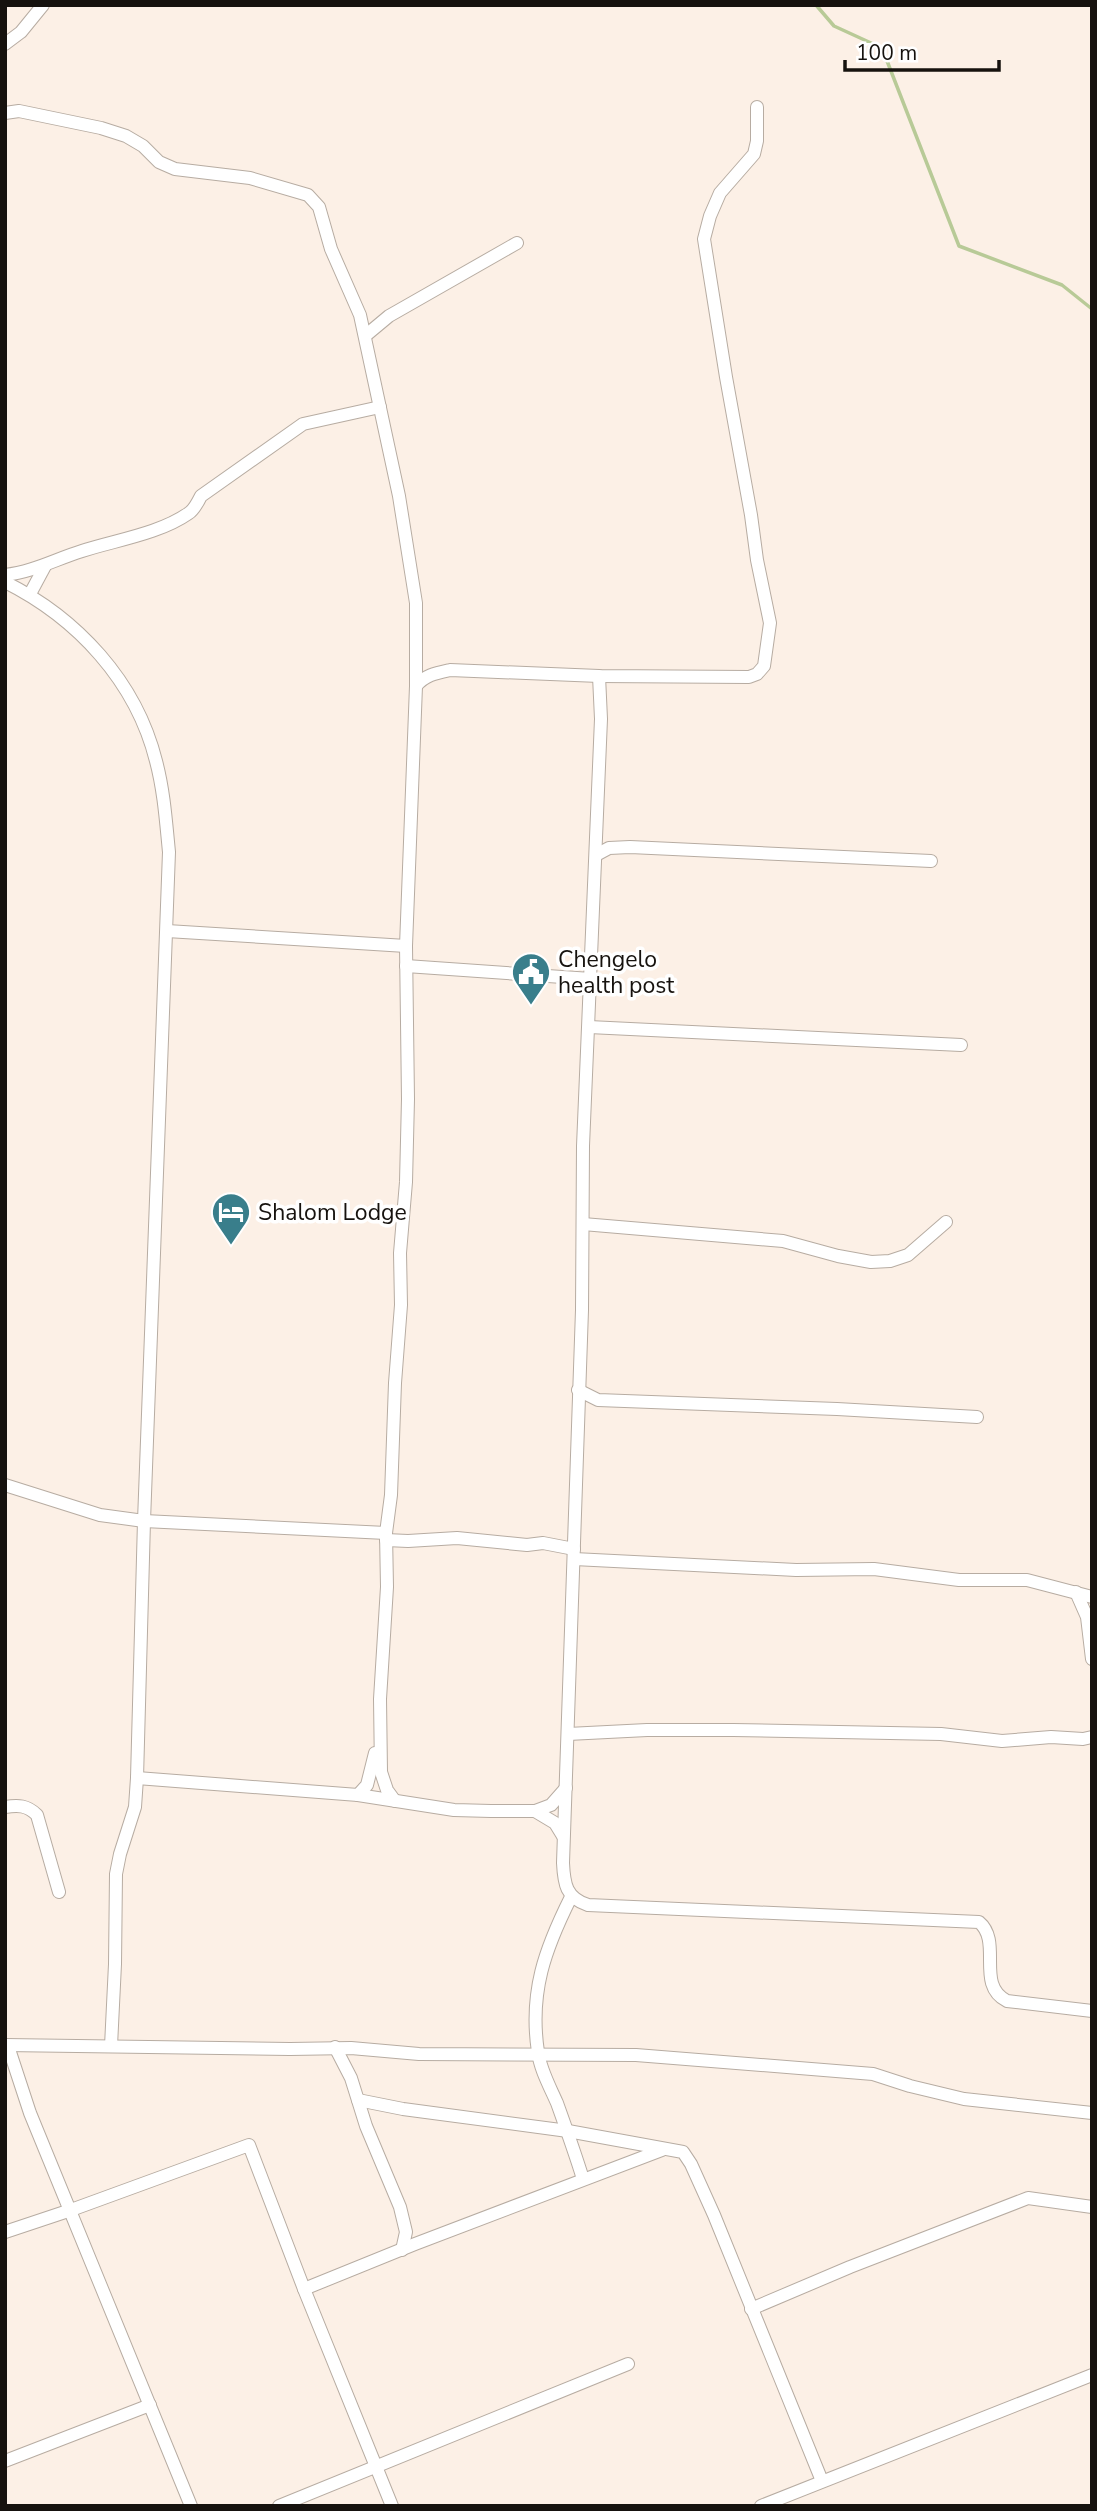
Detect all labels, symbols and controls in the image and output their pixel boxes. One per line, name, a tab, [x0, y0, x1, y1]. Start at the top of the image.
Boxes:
scale bar	[845, 28, 999, 72]
text: 100 m	[856, 39, 917, 67]
place label: Chengelo health post	[558, 944, 675, 1001]
public building icon: Chengelo health post	[510, 951, 552, 1006]
hotel icon: Shalom Lodge	[210, 1191, 252, 1246]
place label: Shalom Lodge	[258, 1197, 407, 1228]

